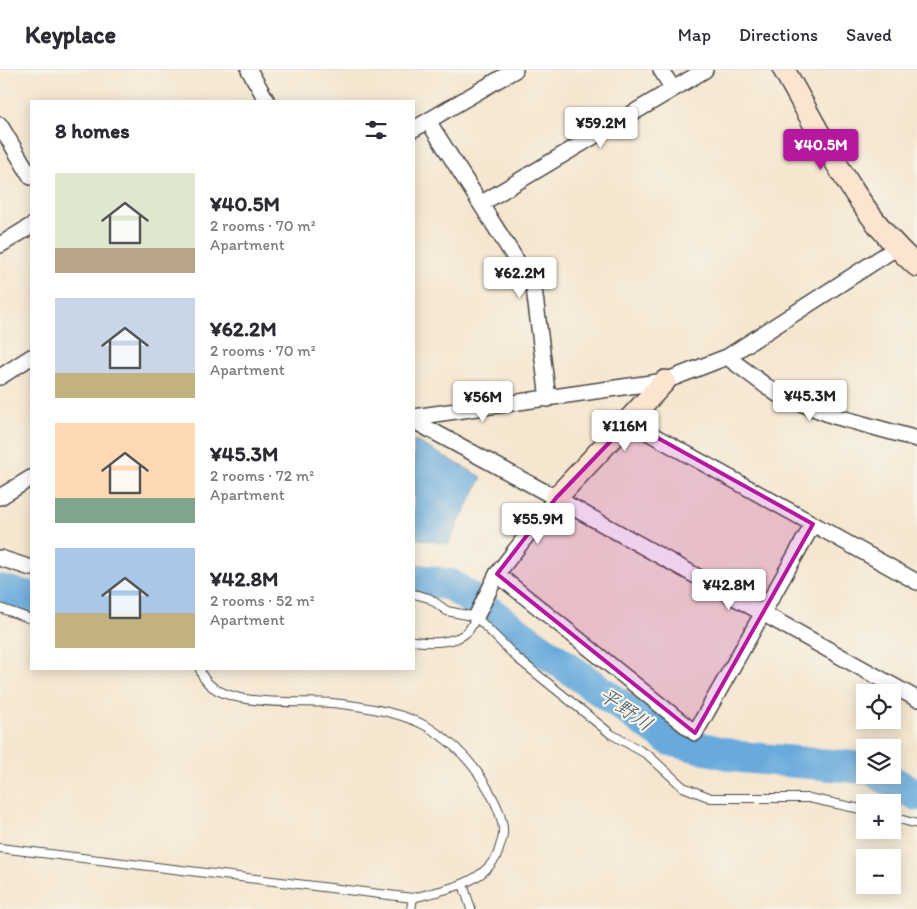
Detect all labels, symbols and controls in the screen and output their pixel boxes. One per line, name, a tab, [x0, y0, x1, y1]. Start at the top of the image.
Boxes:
text: Keyplace	[25, 20, 116, 49]
text: Map	[678, 24, 711, 46]
text: Directions	[739, 24, 818, 46]
text: Saved	[846, 24, 892, 46]
pin: ¥59.2M	[560, 106, 642, 149]
text: ¥59.2M	[576, 113, 626, 132]
icon: filters	[362, 116, 390, 144]
text: 8 homes	[55, 118, 130, 143]
pin: ¥40.5M	[780, 128, 862, 171]
text: ¥40.5M	[794, 135, 848, 154]
text: ¥40.5M	[210, 191, 280, 216]
icon: home	[95, 193, 155, 253]
text: 2 rooms · 70 m²	[210, 216, 316, 235]
text: Apartment	[210, 235, 285, 254]
pin: ¥62.2M	[479, 256, 561, 299]
text: ¥62.2M	[495, 263, 545, 282]
text: ¥62.2M	[210, 316, 277, 341]
icon: home	[95, 318, 155, 378]
text: 2 rooms · 70 m²	[210, 341, 316, 360]
text: Apartment	[210, 360, 285, 379]
pin: ¥56M	[453, 380, 513, 423]
pin: ¥45.3M	[769, 380, 851, 422]
text: ¥45.3M	[784, 386, 836, 405]
text: ¥56M	[464, 387, 502, 406]
pin: ¥116M	[590, 410, 660, 452]
text: ¥116M	[603, 416, 647, 435]
text: ¥45.3M	[210, 441, 279, 466]
icon: home	[95, 443, 155, 503]
text: 2 rooms · 72 m²	[210, 466, 314, 485]
text: Apartment	[210, 485, 285, 504]
pin: ¥55.9M	[497, 502, 579, 545]
text: ¥55.9M	[513, 509, 563, 528]
text: ¥42.8M	[210, 566, 279, 591]
icon: home	[95, 568, 155, 628]
pin: ¥42.8M	[688, 568, 770, 611]
text: ¥42.8M	[703, 575, 755, 594]
text: 2 rooms · 52 m²	[210, 591, 315, 610]
text: Apartment	[210, 610, 285, 629]
water label: 平野川	[595, 682, 657, 736]
map controls	[856, 684, 901, 894]
button: locate	[856, 684, 901, 729]
button: layers	[856, 739, 901, 784]
button: +	[856, 794, 901, 839]
button: −	[856, 849, 901, 894]

